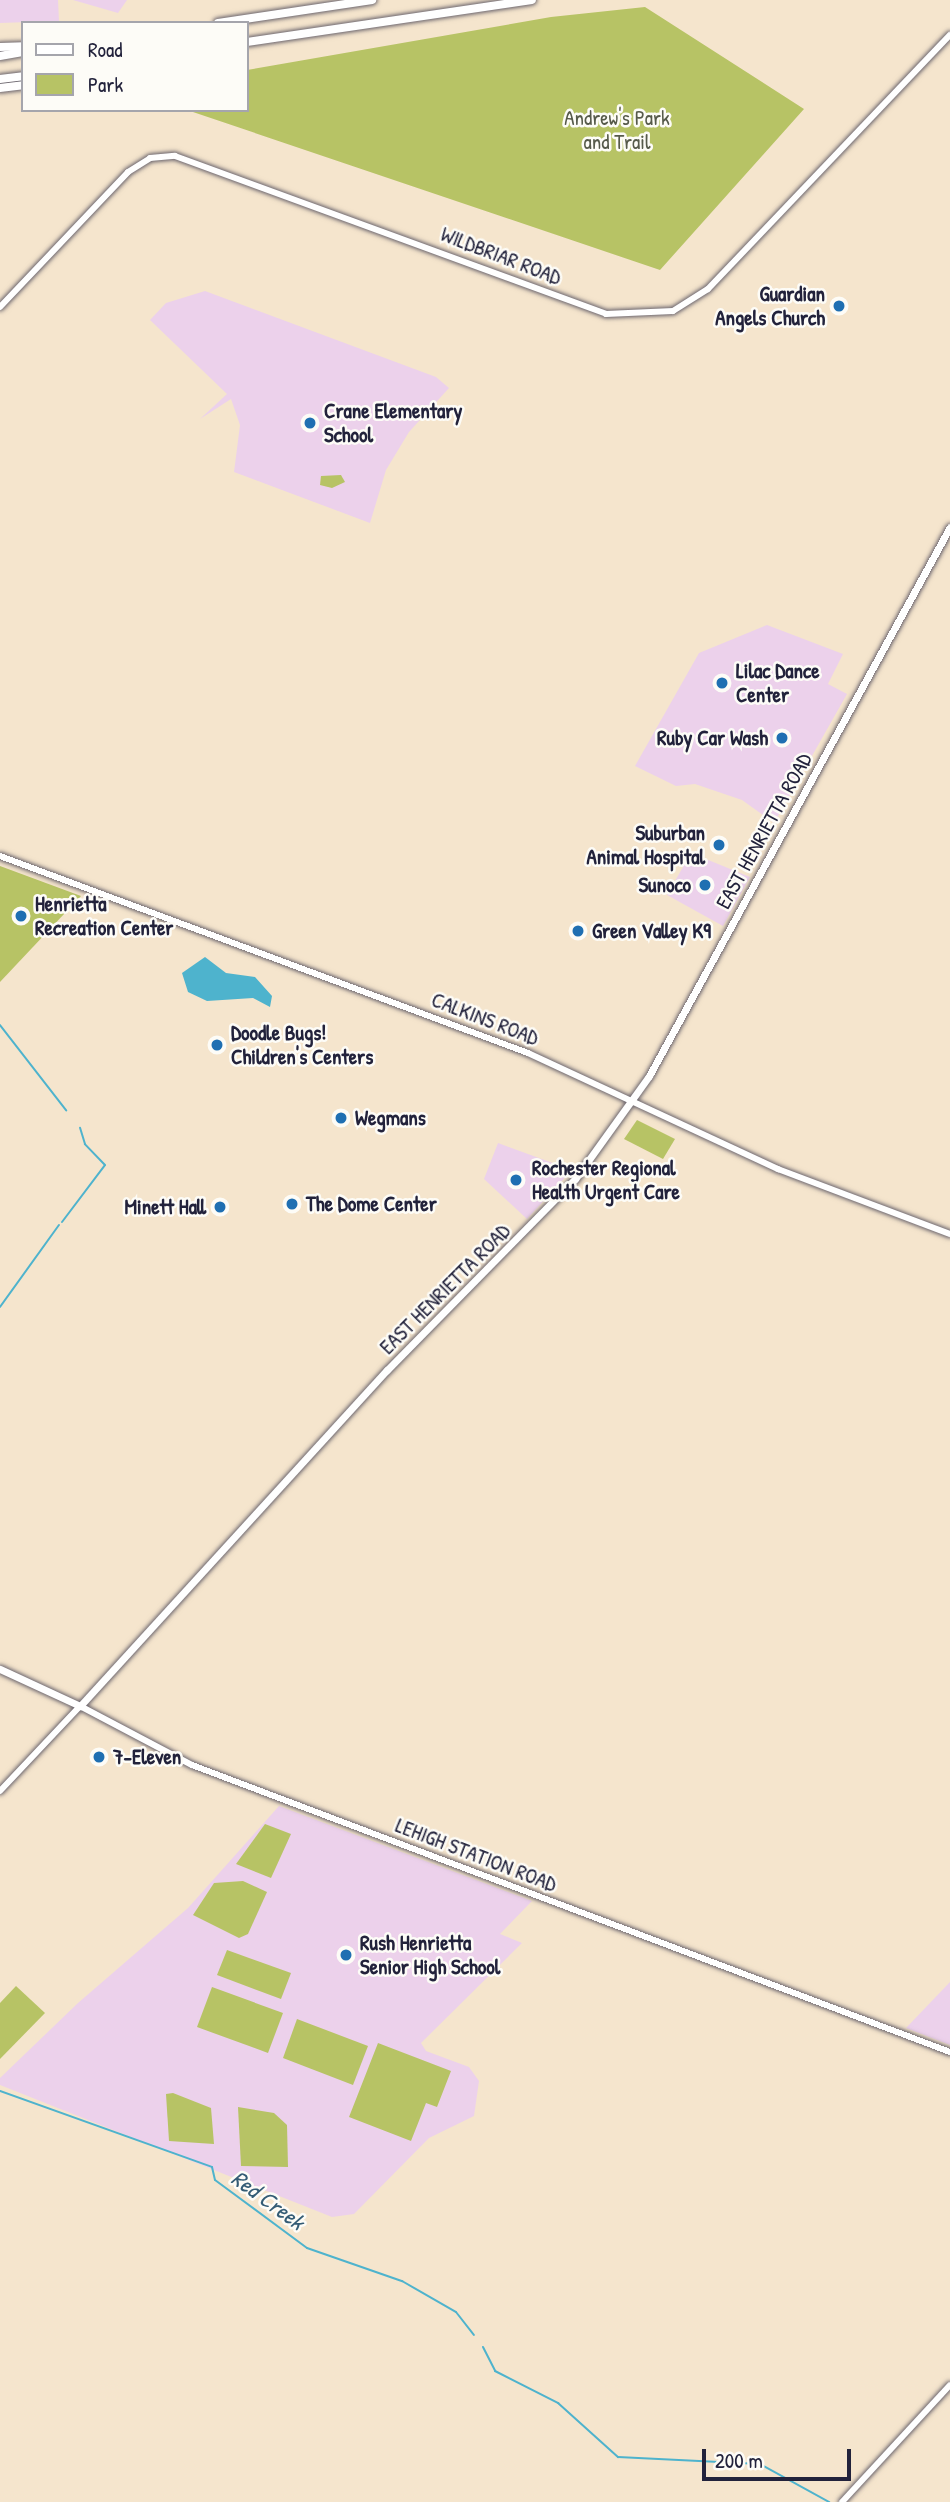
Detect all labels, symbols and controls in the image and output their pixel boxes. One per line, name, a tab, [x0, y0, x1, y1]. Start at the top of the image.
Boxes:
legend	[21, 21, 248, 112]
text: Road	[88, 35, 122, 64]
text: Park	[88, 70, 123, 99]
park label: Andrew's Park and Trail	[564, 105, 670, 155]
street label: WILDBRIAR ROAD	[437, 222, 565, 290]
place label: Guardian Angels Church	[715, 281, 825, 331]
marker: Guardian Angels Church	[831, 298, 847, 314]
place label: Crane Elementary School	[324, 398, 462, 448]
marker: Crane Elementary School	[302, 415, 318, 431]
place label: Lilac Dance Center	[736, 658, 820, 708]
marker: Lilac Dance Center	[714, 675, 730, 691]
place label: Ruby Car Wash	[657, 725, 768, 751]
marker: Ruby Car Wash	[774, 730, 790, 746]
street label: EAST HENRIETTA ROAD	[711, 749, 817, 913]
place label: Suburban Animal Hospital	[587, 820, 705, 870]
marker: Suburban Animal Hospital	[711, 837, 727, 853]
place label: Sunoco	[638, 872, 691, 898]
marker: Sunoco	[697, 877, 713, 893]
place label: Henrietta Recreation Center	[35, 891, 173, 941]
marker: Henrietta Recreation Center	[13, 908, 29, 924]
place label: Green Valley K9	[592, 918, 711, 944]
marker: Green Valley K9	[570, 923, 586, 939]
street label: CALKINS ROAD	[428, 987, 542, 1051]
place label: Doodle Bugs! Children's Centers	[231, 1020, 373, 1070]
marker: Doodle Bugs! Children's Centers	[209, 1037, 225, 1053]
place label: Wegmans	[355, 1105, 426, 1131]
marker: Wegmans	[333, 1110, 349, 1126]
place label: Rochester Regional Health Urgent Care	[532, 1155, 680, 1205]
marker: Rochester Regional Health Urgent Care	[506, 1170, 526, 1190]
place label: The Dome Center	[306, 1191, 437, 1217]
place label: Minett Hall	[125, 1194, 206, 1220]
marker: The Dome Center	[284, 1196, 300, 1212]
marker: Minett Hall	[212, 1199, 228, 1215]
street label: EAST HENRIETTA ROAD	[375, 1219, 515, 1359]
place label: 7-Eleven	[113, 1744, 181, 1770]
marker: 7-Eleven	[91, 1749, 107, 1765]
street label: LEHIGH STATION ROAD	[392, 1813, 560, 1897]
place label: Rush Henrietta Senior High School	[360, 1930, 500, 1980]
marker: Rush Henrietta Senior High School	[338, 1947, 354, 1963]
water label: Red Creek	[226, 2164, 310, 2236]
scale bar	[705, 2436, 854, 2480]
text: 200 m	[715, 2446, 763, 2475]

